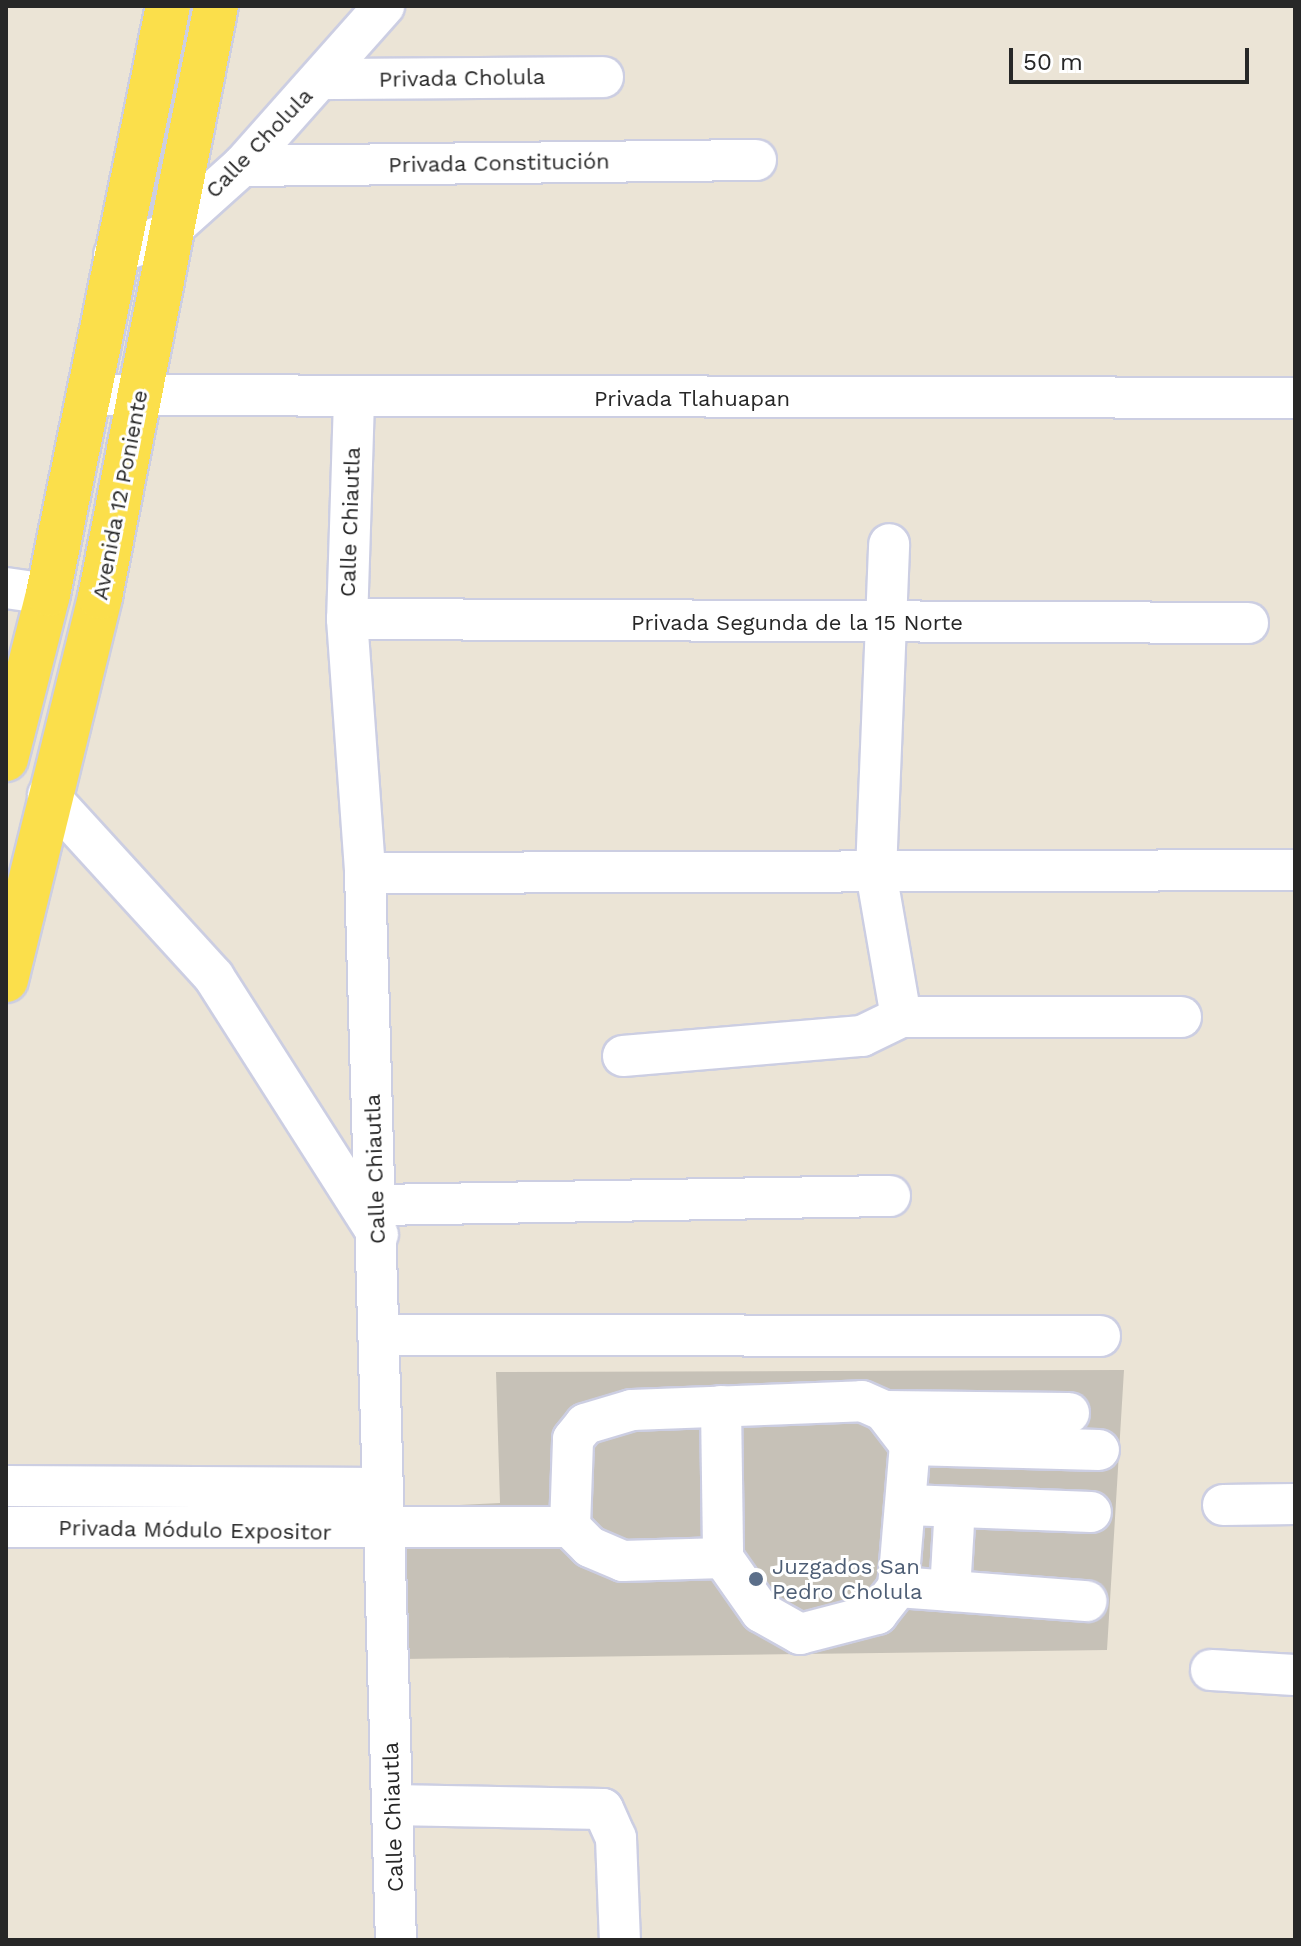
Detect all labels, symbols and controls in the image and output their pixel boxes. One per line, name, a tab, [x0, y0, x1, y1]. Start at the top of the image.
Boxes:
scale bar	[1013, 32, 1253, 82]
text: 50 m	[1023, 48, 1083, 76]
street label: Privada Cholula	[378, 63, 546, 93]
street label: Calle Cholula	[200, 83, 318, 203]
street label: Privada Constitución	[388, 148, 610, 178]
street label: Privada Tlahuapan	[593, 386, 791, 412]
street label: Avenida 12 Poniente	[87, 387, 153, 603]
street label: Calle Chiautla	[334, 446, 366, 598]
street label: Privada Segunda de la 15 Norte	[630, 610, 964, 636]
street label: Calle Chiautla	[359, 1093, 391, 1245]
street label: Privada Módulo Expositor	[58, 1514, 332, 1546]
place label: Juzgados San Pedro Cholula	[772, 1553, 922, 1604]
marker: Juzgados San Pedro Cholula	[747, 1570, 765, 1588]
street label: Calle Chiautla	[377, 1741, 409, 1893]

